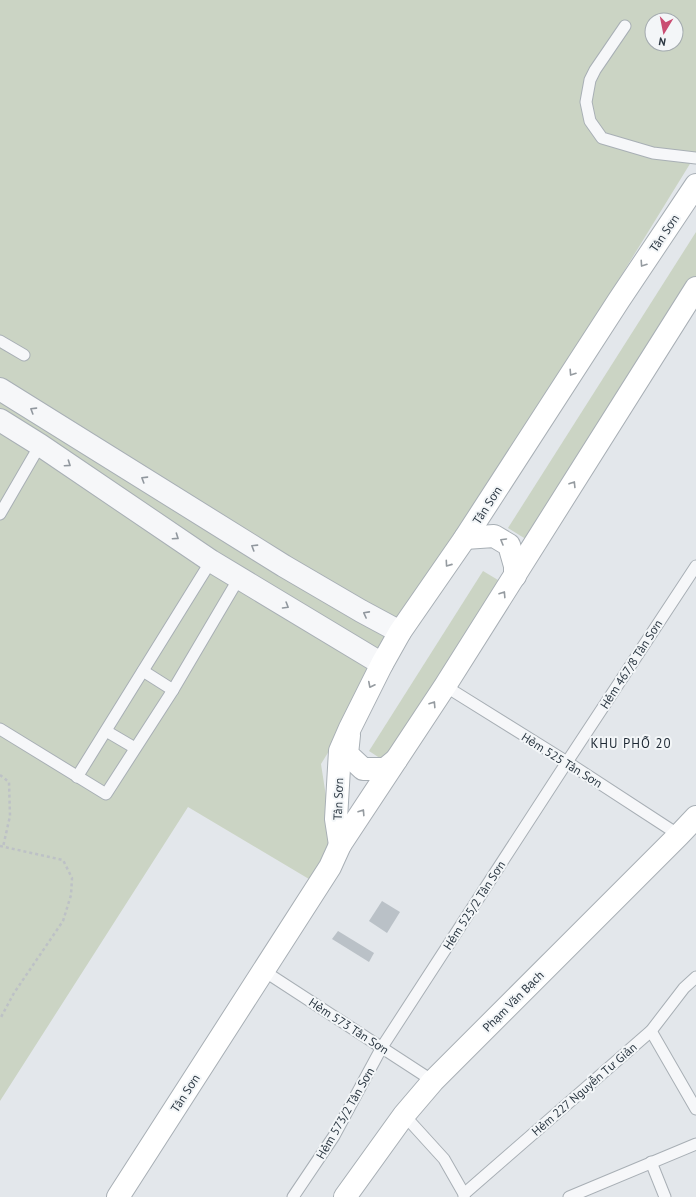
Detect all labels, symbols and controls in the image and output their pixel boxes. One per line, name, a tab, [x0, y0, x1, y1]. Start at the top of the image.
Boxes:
north arrow	[644, 12, 684, 52]
text: N	[657, 34, 667, 49]
street label: Tân Sơn	[646, 211, 682, 255]
one-way arrow	[641, 259, 648, 266]
one-way arrow	[570, 368, 577, 375]
one-way arrow	[30, 407, 37, 415]
one-way arrow	[64, 459, 71, 467]
one-way arrow	[141, 476, 148, 483]
one-way arrow	[568, 481, 575, 488]
street label: Tân Sơn	[469, 483, 505, 527]
one-way arrow	[171, 532, 178, 539]
one-way arrow	[500, 539, 507, 546]
one-way arrow	[251, 545, 258, 552]
one-way arrow	[446, 559, 453, 566]
one-way arrow	[498, 591, 506, 598]
one-way arrow	[282, 601, 289, 608]
one-way arrow	[362, 611, 370, 619]
street label: Hẻm 467/8 Tân Sơn	[597, 617, 665, 711]
one-way arrow	[368, 681, 376, 689]
one-way arrow	[428, 701, 435, 708]
street label: Hẻm 525 Tân Sơn	[519, 729, 605, 791]
district label: KHU PHỐ 20	[590, 735, 672, 752]
street label: Tân Sơn	[330, 778, 346, 820]
one-way arrow	[357, 809, 364, 816]
street label: Hẻm 525/2 Tân Sơn	[440, 858, 508, 952]
street label: Phạm Văn Bạch	[479, 967, 547, 1035]
street label: Hẻm 573 Tân Sơn	[306, 995, 392, 1057]
street label: Hẻm 227 Nguyễn Tư Giản	[528, 1039, 640, 1139]
street label: Hẻm 573/2 Tân Sơn	[313, 1065, 377, 1161]
street label: Tân Sơn	[167, 1071, 203, 1115]

